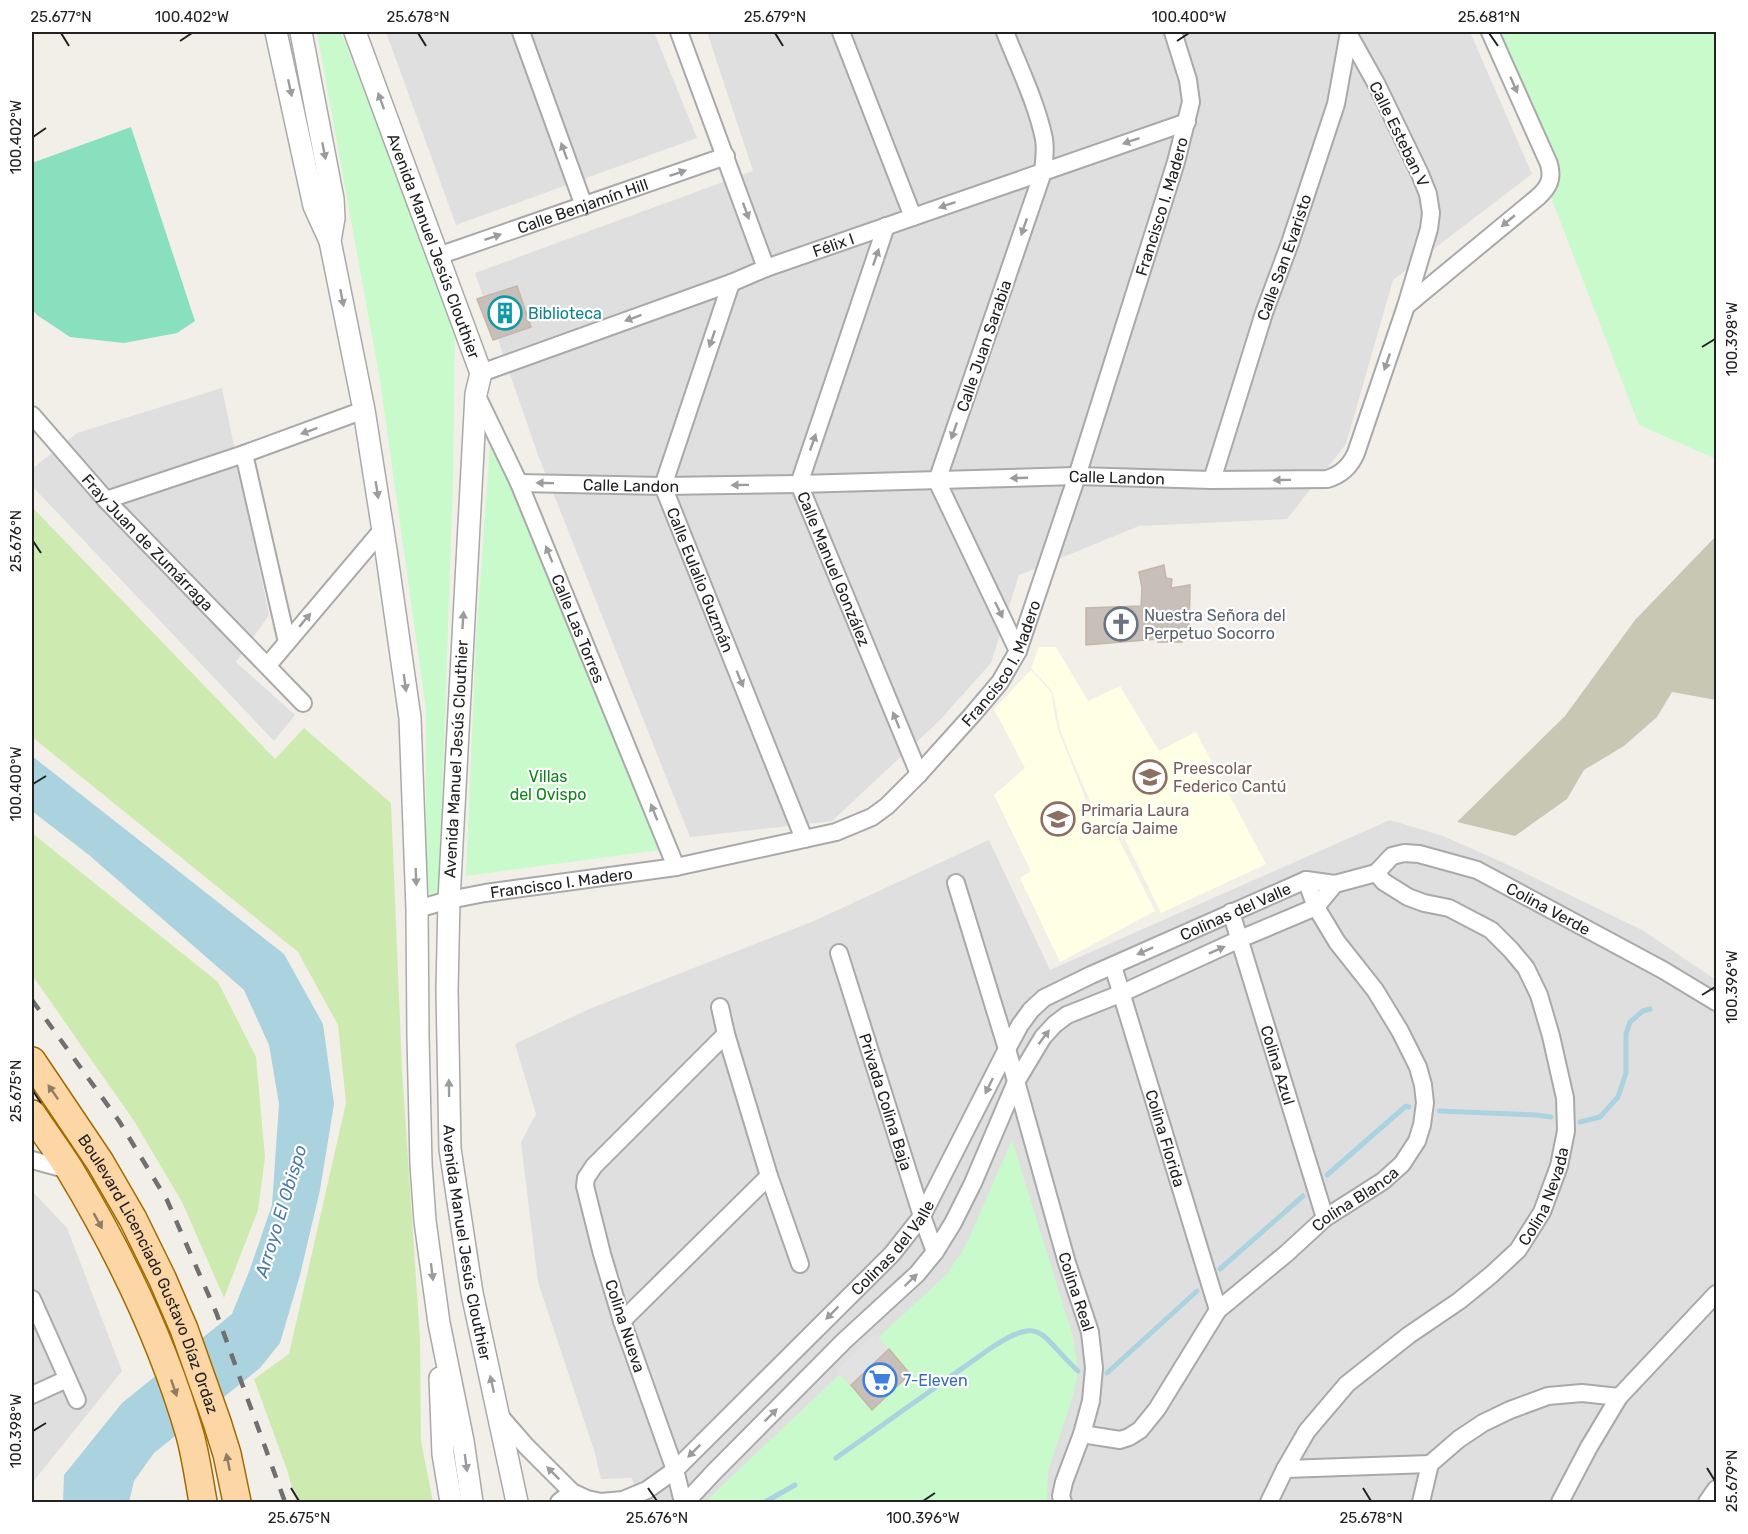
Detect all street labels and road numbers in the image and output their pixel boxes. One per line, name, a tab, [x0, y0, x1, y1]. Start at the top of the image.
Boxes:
street label: Calle Esteban V	[1365, 78, 1433, 190]
street label: Avenida Manuel Jesús Clouthier	[384, 131, 484, 361]
street label: Francisco I. Madero	[1131, 135, 1191, 278]
street label: Calle Benjamín Hill	[515, 174, 651, 237]
street label: Calle San Evaristo	[1253, 192, 1315, 323]
street label: Félix I	[810, 229, 857, 261]
street label: Calle Juan Sarabia	[953, 278, 1015, 414]
street label: Calle Landon	[1068, 466, 1165, 488]
street label: Fray Juan de Zumárraga	[78, 470, 218, 614]
street label: Calle Landon	[583, 475, 679, 496]
street label: Calle Manuel González	[794, 489, 875, 649]
street label: Calle Eulalio Guzmán	[663, 504, 738, 655]
street label: Calle Las Torres	[548, 571, 609, 686]
street label: Francisco I. Madero	[957, 598, 1044, 730]
street label: Avenida Manuel Jesús Clouthier	[440, 639, 472, 879]
street label: Francisco I. Madero	[489, 863, 634, 902]
street label: Colina Verde	[1503, 878, 1594, 939]
street label: Colinas del Valle	[1177, 879, 1294, 944]
street label: Colina Azul	[1257, 1023, 1299, 1107]
street label: Privada Colina Baja	[855, 1031, 916, 1173]
street label: Colina Florida	[1142, 1087, 1189, 1189]
street label: Avenida Manuel Jesús Clouthier	[440, 1125, 496, 1362]
street label: Boulevard Licenciado Gustavo Díaz Ordaz	[74, 1130, 223, 1416]
street label: Colina Nevada	[1514, 1145, 1572, 1249]
street label: Colina Blanca	[1308, 1162, 1402, 1235]
street label: Colinas del Valle	[847, 1197, 938, 1299]
street label: Colina Real	[1055, 1250, 1099, 1334]
street label: Colina Nueva	[601, 1277, 649, 1375]

